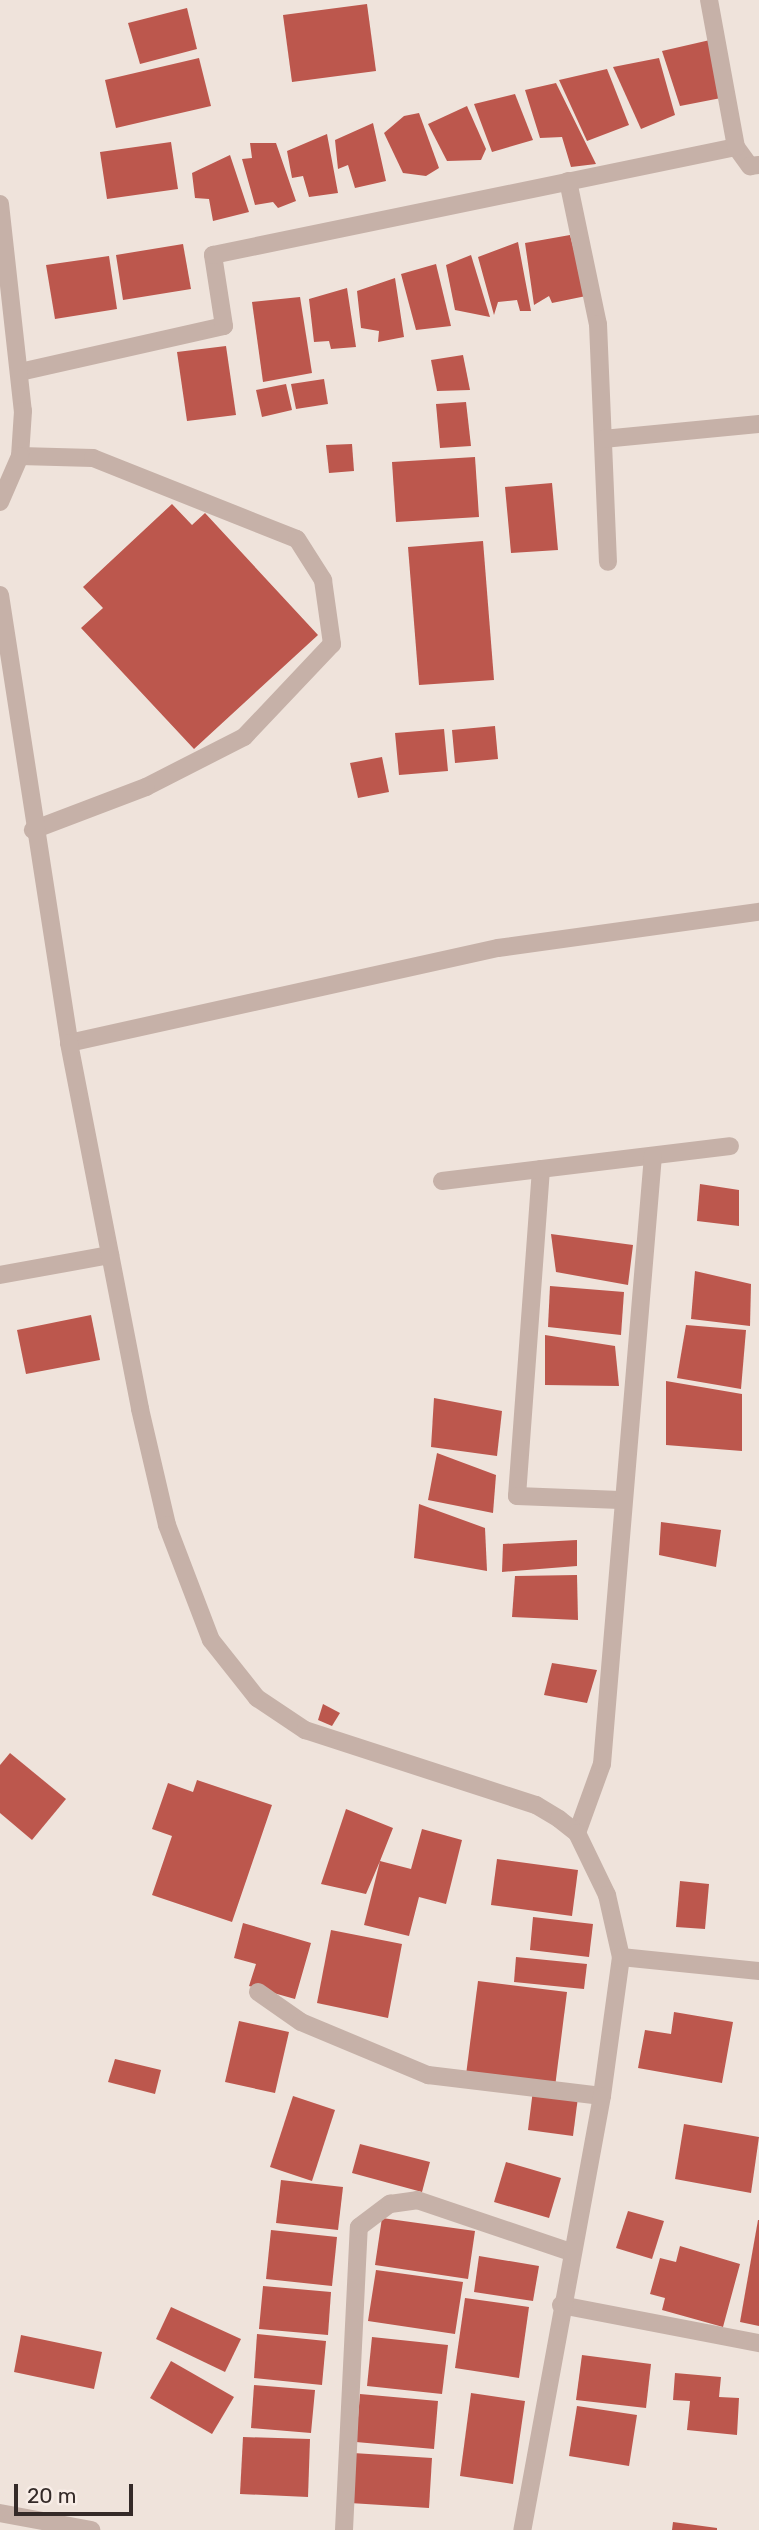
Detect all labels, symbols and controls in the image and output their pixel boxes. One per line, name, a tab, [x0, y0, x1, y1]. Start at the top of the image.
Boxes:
scale bar	[18, 2470, 136, 2514]
text: 20 m	[27, 2483, 76, 2508]

